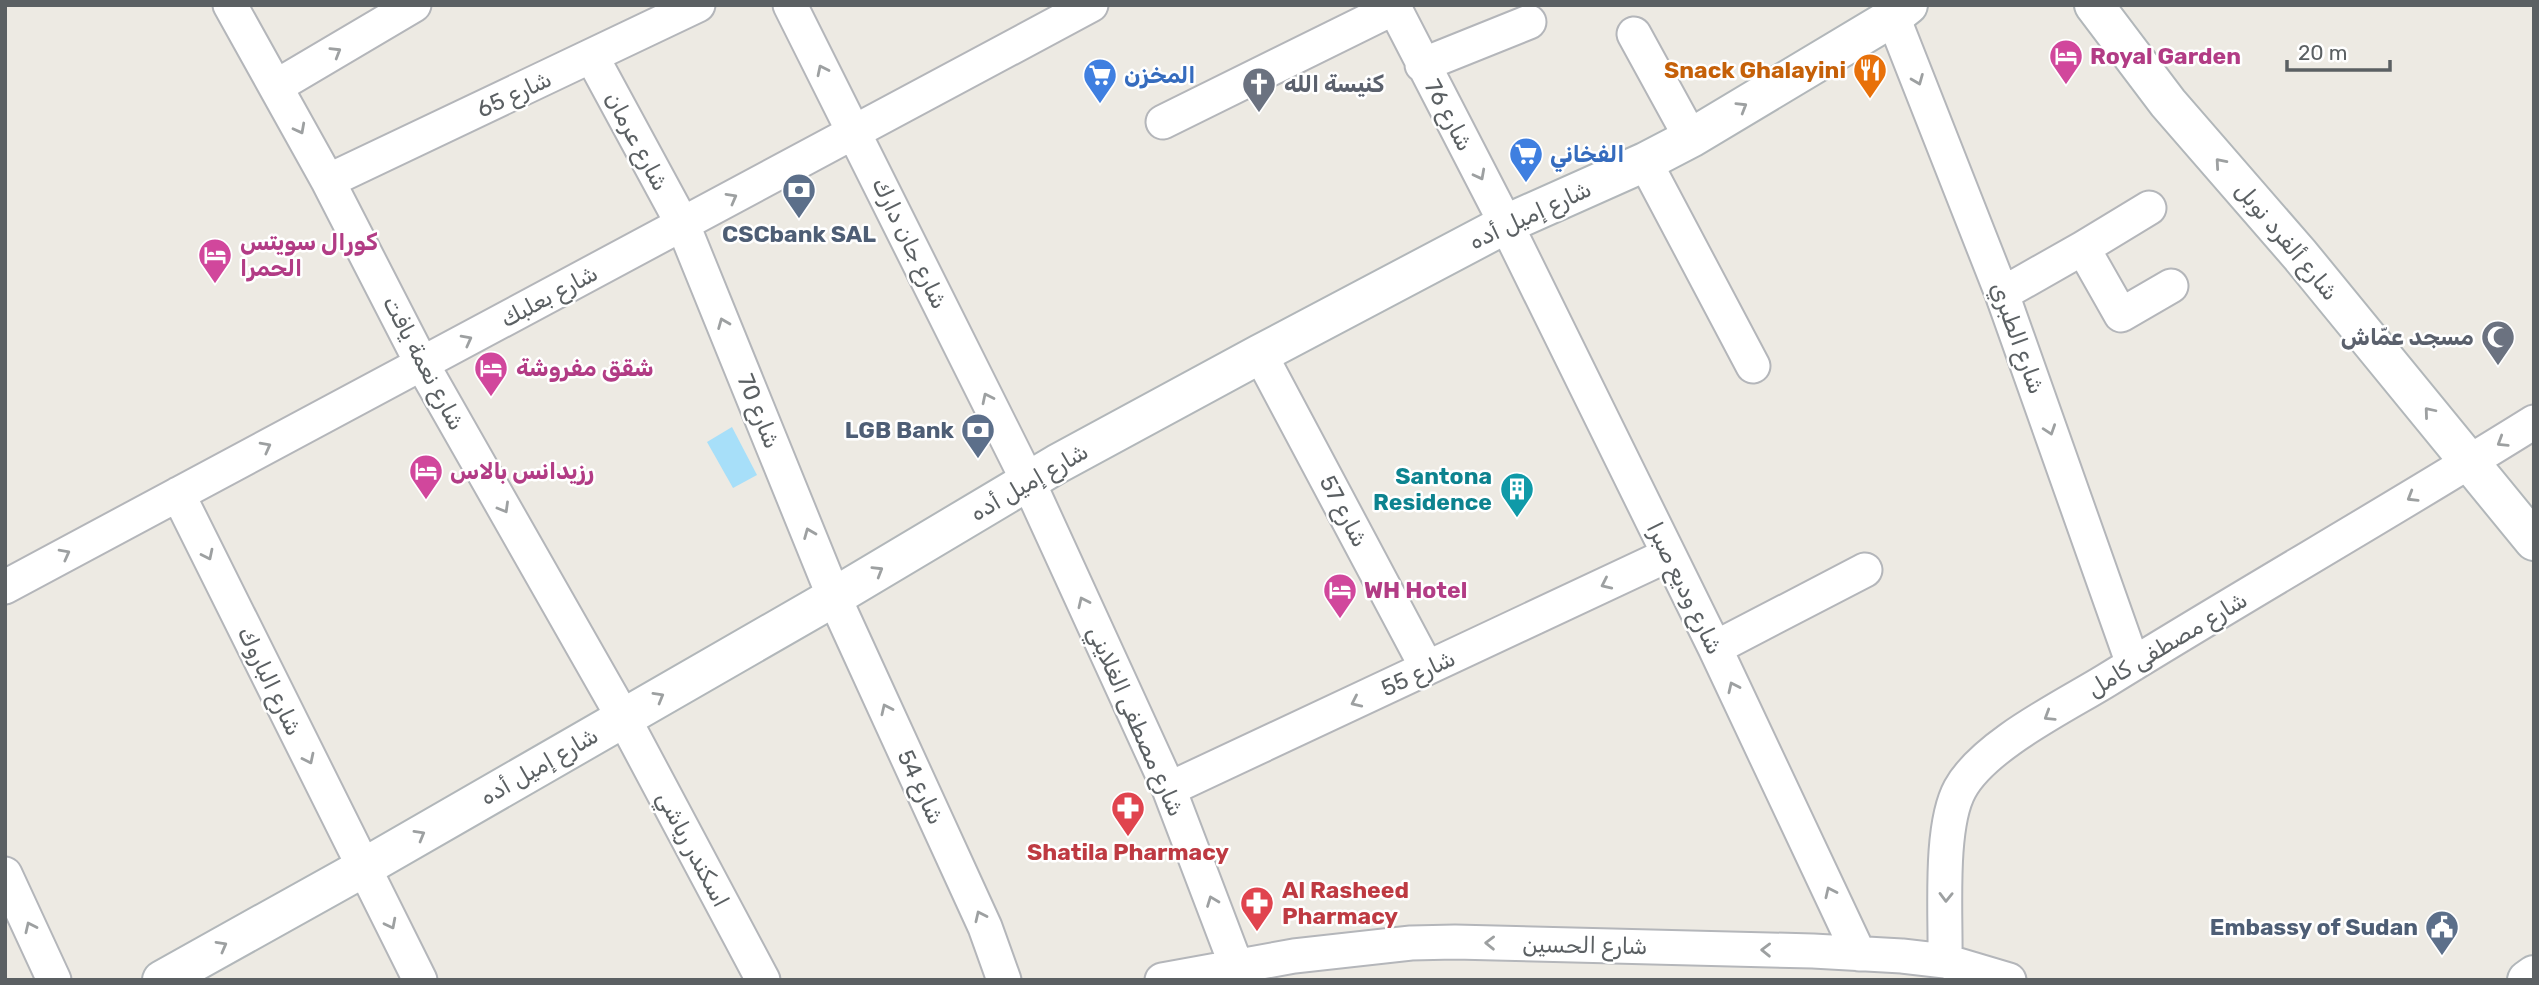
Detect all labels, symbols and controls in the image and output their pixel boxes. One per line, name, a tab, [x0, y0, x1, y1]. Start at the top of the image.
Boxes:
scale bar	[2287, 28, 2390, 72]
hotel icon: Royal Garden	[2047, 37, 2085, 86]
text: 20 m	[2298, 40, 2347, 65]
place label: Royal Garden	[2090, 42, 2241, 70]
one-way arrow	[328, 47, 341, 60]
restaurant icon: Snack Ghalayini	[1851, 51, 1889, 100]
supermarket icon: المخزن	[1081, 56, 1119, 105]
place label: Snack Ghalayini	[1664, 56, 1846, 84]
place label: المخزن	[1124, 61, 1195, 89]
street label: شارع 65	[472, 65, 557, 125]
one-way arrow	[817, 65, 831, 77]
church icon: كنيسة الله	[1240, 65, 1278, 114]
place label: كنيسة الله	[1284, 70, 1385, 98]
one-way arrow	[1909, 73, 1923, 85]
street label: شارع 76	[1417, 74, 1479, 157]
street label: شارع عرمان	[597, 87, 675, 196]
one-way arrow	[1735, 102, 1748, 115]
one-way arrow	[292, 122, 305, 134]
supermarket icon: الفخاني	[1507, 135, 1545, 184]
place label: الفخاني	[1550, 140, 1624, 172]
one-way arrow	[2216, 158, 2228, 171]
one-way arrow	[1472, 168, 1485, 180]
bank icon: CSCbank SAL	[780, 171, 818, 220]
street label: شارع جان دارك	[864, 173, 954, 314]
street label: شارع إميل أده	[1464, 174, 1596, 257]
street label: شارع ألفرد نوبل	[2228, 176, 2345, 307]
one-way arrow	[725, 193, 737, 206]
place label: CSCbank SAL	[722, 220, 876, 248]
place label: كورال سويتس الحمرا	[240, 228, 378, 282]
hotel icon: كورال سويتس الحمرا	[196, 236, 234, 285]
street label: شارع بعلبك	[496, 259, 603, 335]
street label: شارع الطبري	[1982, 278, 2051, 399]
street label: شارع نعمة يافت	[375, 291, 471, 436]
one-way arrow	[717, 318, 731, 330]
mosque icon: مسجد عمّاش	[2479, 318, 2517, 367]
place label: مسجد عمّاش	[2341, 323, 2474, 351]
one-way arrow	[460, 335, 472, 348]
hotel icon: شقق مفروشة	[472, 349, 510, 398]
place label: شقق مفروشة	[516, 354, 654, 382]
street label: شارع 70	[730, 370, 787, 453]
one-way arrow	[981, 393, 995, 405]
one-way arrow	[2425, 407, 2437, 420]
bank icon: LGB Bank	[959, 411, 997, 460]
place label: LGB Bank	[845, 416, 955, 444]
one-way arrow	[2042, 424, 2056, 436]
one-way arrow	[2497, 433, 2510, 446]
street label: شارع إميل أده	[965, 437, 1094, 529]
one-way arrow	[259, 442, 271, 455]
hotel icon: رزيدانس بالاس	[407, 452, 445, 501]
place label: رزيدانس بالاس	[450, 457, 594, 485]
place label: Santona Residence	[1373, 462, 1492, 516]
street label: شارع 57	[1312, 470, 1374, 552]
building icon: Santona Residence	[1498, 470, 1536, 519]
one-way arrow	[2406, 488, 2419, 501]
one-way arrow	[496, 501, 509, 514]
street label: شارع وديع صبرا	[1638, 517, 1729, 660]
one-way arrow	[803, 528, 817, 540]
one-way arrow	[200, 548, 214, 560]
one-way arrow	[58, 549, 71, 563]
one-way arrow	[870, 566, 883, 579]
hotel icon: WH Hotel	[1321, 571, 1359, 620]
place label: WH Hotel	[1364, 576, 1467, 604]
one-way arrow	[1601, 576, 1613, 590]
street label: شارع مصطفى كامل	[2082, 585, 2253, 705]
one-way arrow	[1077, 597, 1091, 609]
street label: شارع مصطفى الغلايني	[1079, 621, 1191, 822]
street label: شارع الباروك	[230, 622, 308, 741]
street label: شارع 55	[1376, 644, 1460, 704]
one-way arrow	[1727, 682, 1741, 694]
one-way arrow	[652, 692, 665, 705]
one-way arrow	[1351, 694, 1363, 708]
one-way arrow	[880, 704, 894, 716]
one-way arrow	[2044, 707, 2057, 720]
street label: شارع إميل أده	[475, 721, 604, 813]
street label: شارع 54	[890, 745, 950, 830]
one-way arrow	[301, 752, 315, 764]
street label: اسكندر رياشي	[648, 786, 735, 913]
pharmacy icon: Shatila Pharmacy	[1109, 789, 1147, 838]
one-way arrow	[412, 830, 425, 843]
place label: Shatila Pharmacy	[1027, 838, 1229, 866]
place label: Al Rasheed Pharmacy	[1282, 876, 1409, 930]
pharmacy icon: Al Rasheed Pharmacy	[1238, 884, 1276, 933]
one-way arrow	[1824, 887, 1838, 899]
one-way arrow	[1938, 892, 1954, 903]
one-way arrow	[1206, 896, 1220, 908]
public building icon: Embassy of Sudan	[2423, 908, 2461, 957]
one-way arrow	[974, 911, 988, 923]
place label: Embassy of Sudan	[2210, 913, 2418, 941]
one-way arrow	[383, 917, 397, 929]
one-way arrow	[24, 922, 38, 934]
street label: شارع الحسين	[1522, 930, 1648, 962]
one-way arrow	[1484, 935, 1495, 950]
one-way arrow	[214, 941, 227, 954]
one-way arrow	[1761, 942, 1772, 957]

